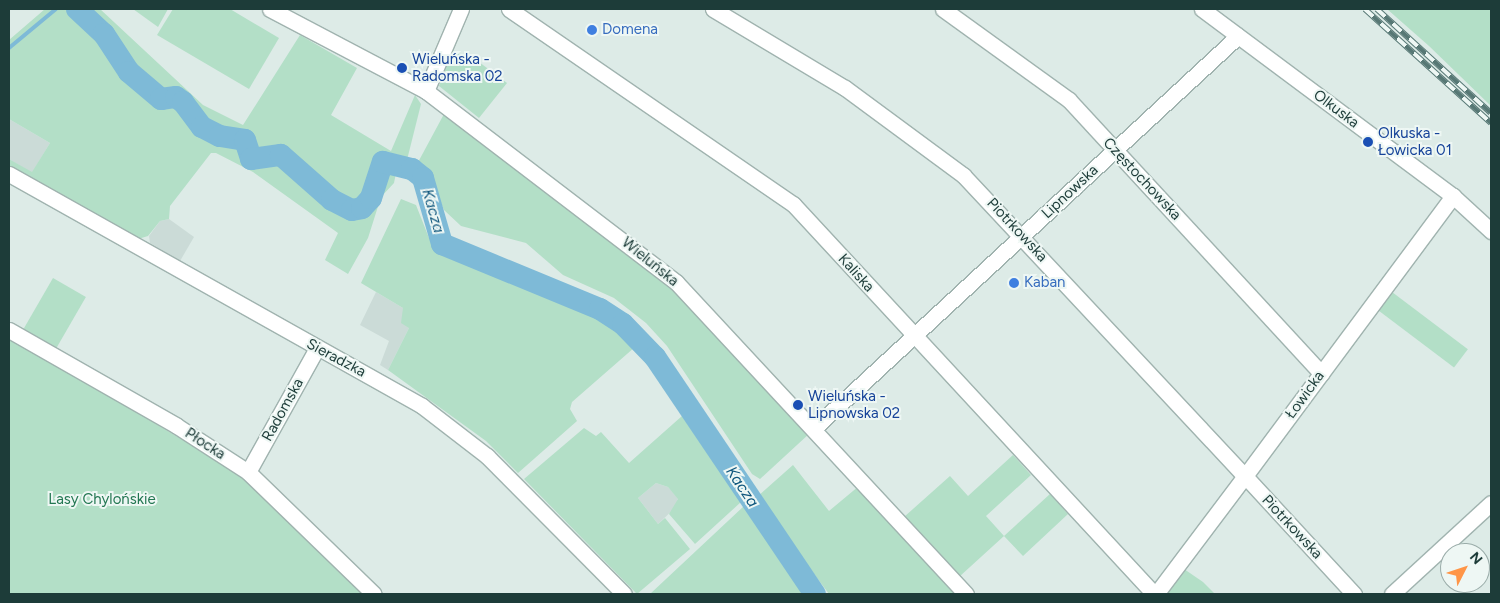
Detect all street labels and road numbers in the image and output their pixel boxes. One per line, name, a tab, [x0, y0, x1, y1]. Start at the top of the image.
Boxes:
street label: Olkuska	[1310, 86, 1362, 132]
street label: Częstochowska	[1099, 134, 1185, 224]
street label: Lipnowska	[1038, 161, 1102, 223]
street label: Piotrkowska	[983, 194, 1051, 266]
street label: Wieluńska	[618, 234, 682, 290]
street label: Kaliska	[834, 250, 878, 296]
street label: Sieradzka	[303, 335, 369, 381]
street label: Łowicka	[1282, 368, 1328, 422]
street label: Radomska	[258, 375, 308, 445]
street label: Płocka	[181, 424, 229, 464]
street label: Piotrkowska	[1258, 491, 1326, 563]

